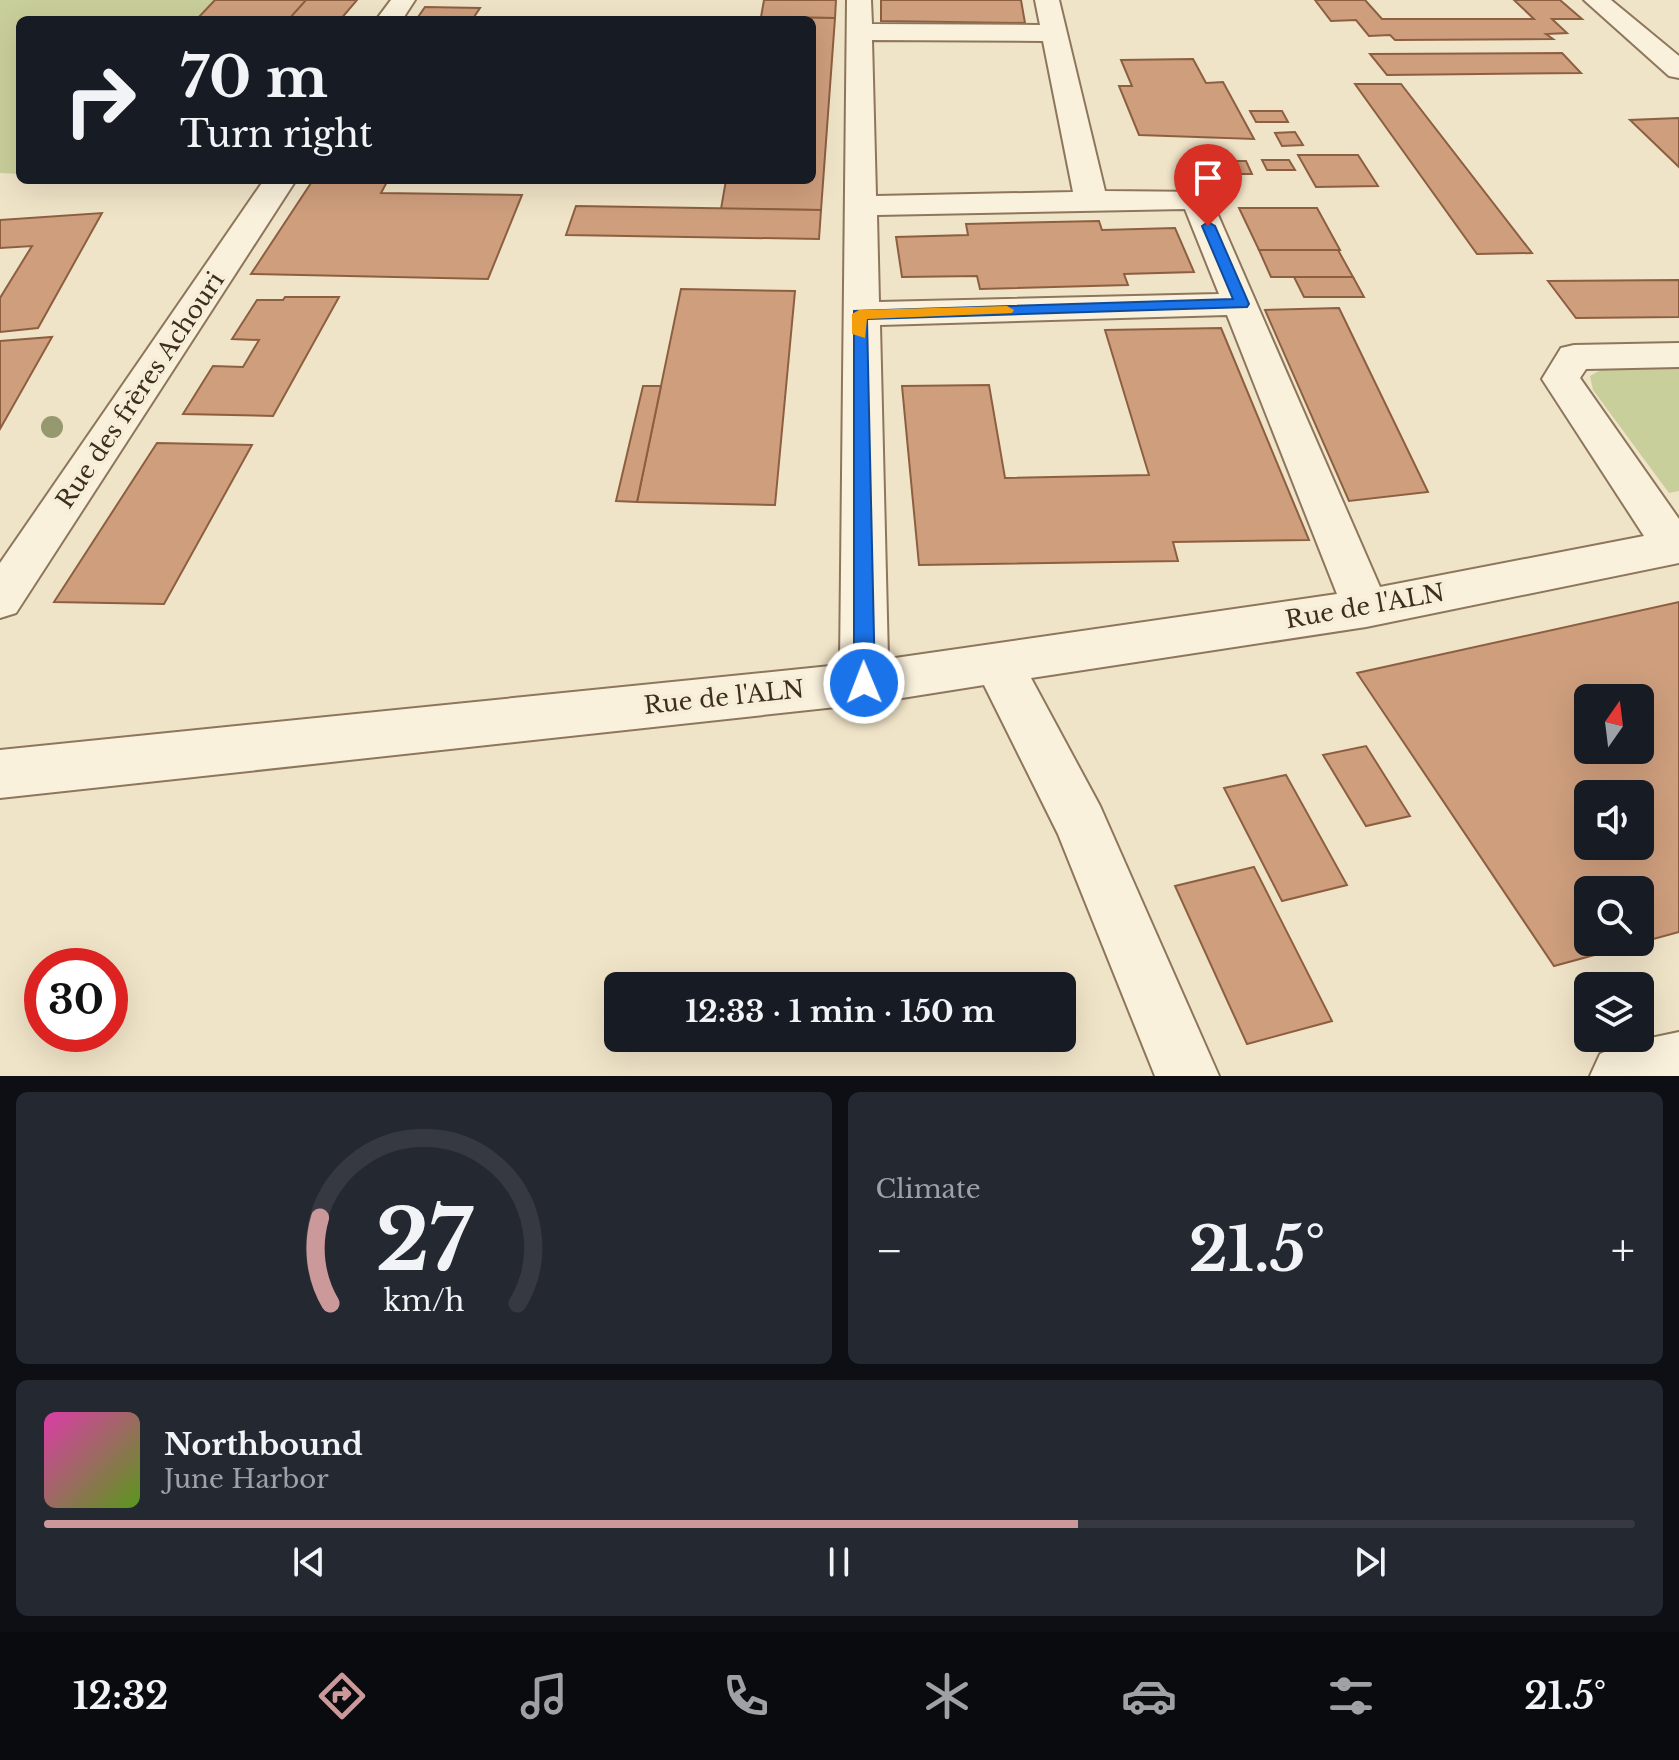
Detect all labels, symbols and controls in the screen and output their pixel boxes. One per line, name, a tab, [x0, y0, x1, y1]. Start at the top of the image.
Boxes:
text: 70 m	[180, 43, 328, 112]
icon: right	[48, 48, 152, 152]
text: Turn right	[180, 112, 373, 157]
pin	[1174, 144, 1242, 226]
icon: arrive	[1186, 156, 1230, 200]
street label: Rue des frères Achouri	[50, 266, 230, 514]
street label: Rue de l'ALN	[1283, 578, 1447, 634]
position arrow	[822, 641, 906, 725]
street label: Rue de l'ALN	[642, 674, 806, 720]
north arrow	[1574, 684, 1654, 764]
map controls	[1574, 684, 1654, 1052]
button: sound	[1574, 780, 1654, 860]
button: search	[1574, 876, 1654, 956]
speed limit sign: 30	[24, 948, 128, 1052]
button: layers	[1574, 972, 1654, 1052]
text: 12:33 · 1 min · 150 m	[685, 993, 995, 1030]
text: Climate	[876, 1173, 981, 1205]
text: 27	[375, 1189, 473, 1292]
text: 21.5°	[1189, 1213, 1325, 1287]
text: −	[876, 1223, 903, 1278]
text: +	[1611, 1223, 1635, 1278]
text: km/h	[383, 1283, 464, 1319]
text: Northbound	[164, 1426, 363, 1463]
text: June Harbor	[164, 1463, 329, 1495]
icon: previous	[287, 1540, 331, 1584]
icon: pause	[817, 1540, 861, 1584]
icon: next	[1348, 1540, 1392, 1584]
icon: directions	[314, 1668, 370, 1724]
icon: music	[516, 1668, 572, 1724]
icon: phone	[718, 1668, 774, 1724]
icon: climate	[919, 1668, 975, 1724]
icon: car	[1121, 1668, 1177, 1724]
icon: filters	[1323, 1668, 1379, 1724]
text: 12:32	[73, 1674, 169, 1719]
text: 21.5°	[1524, 1674, 1606, 1719]

